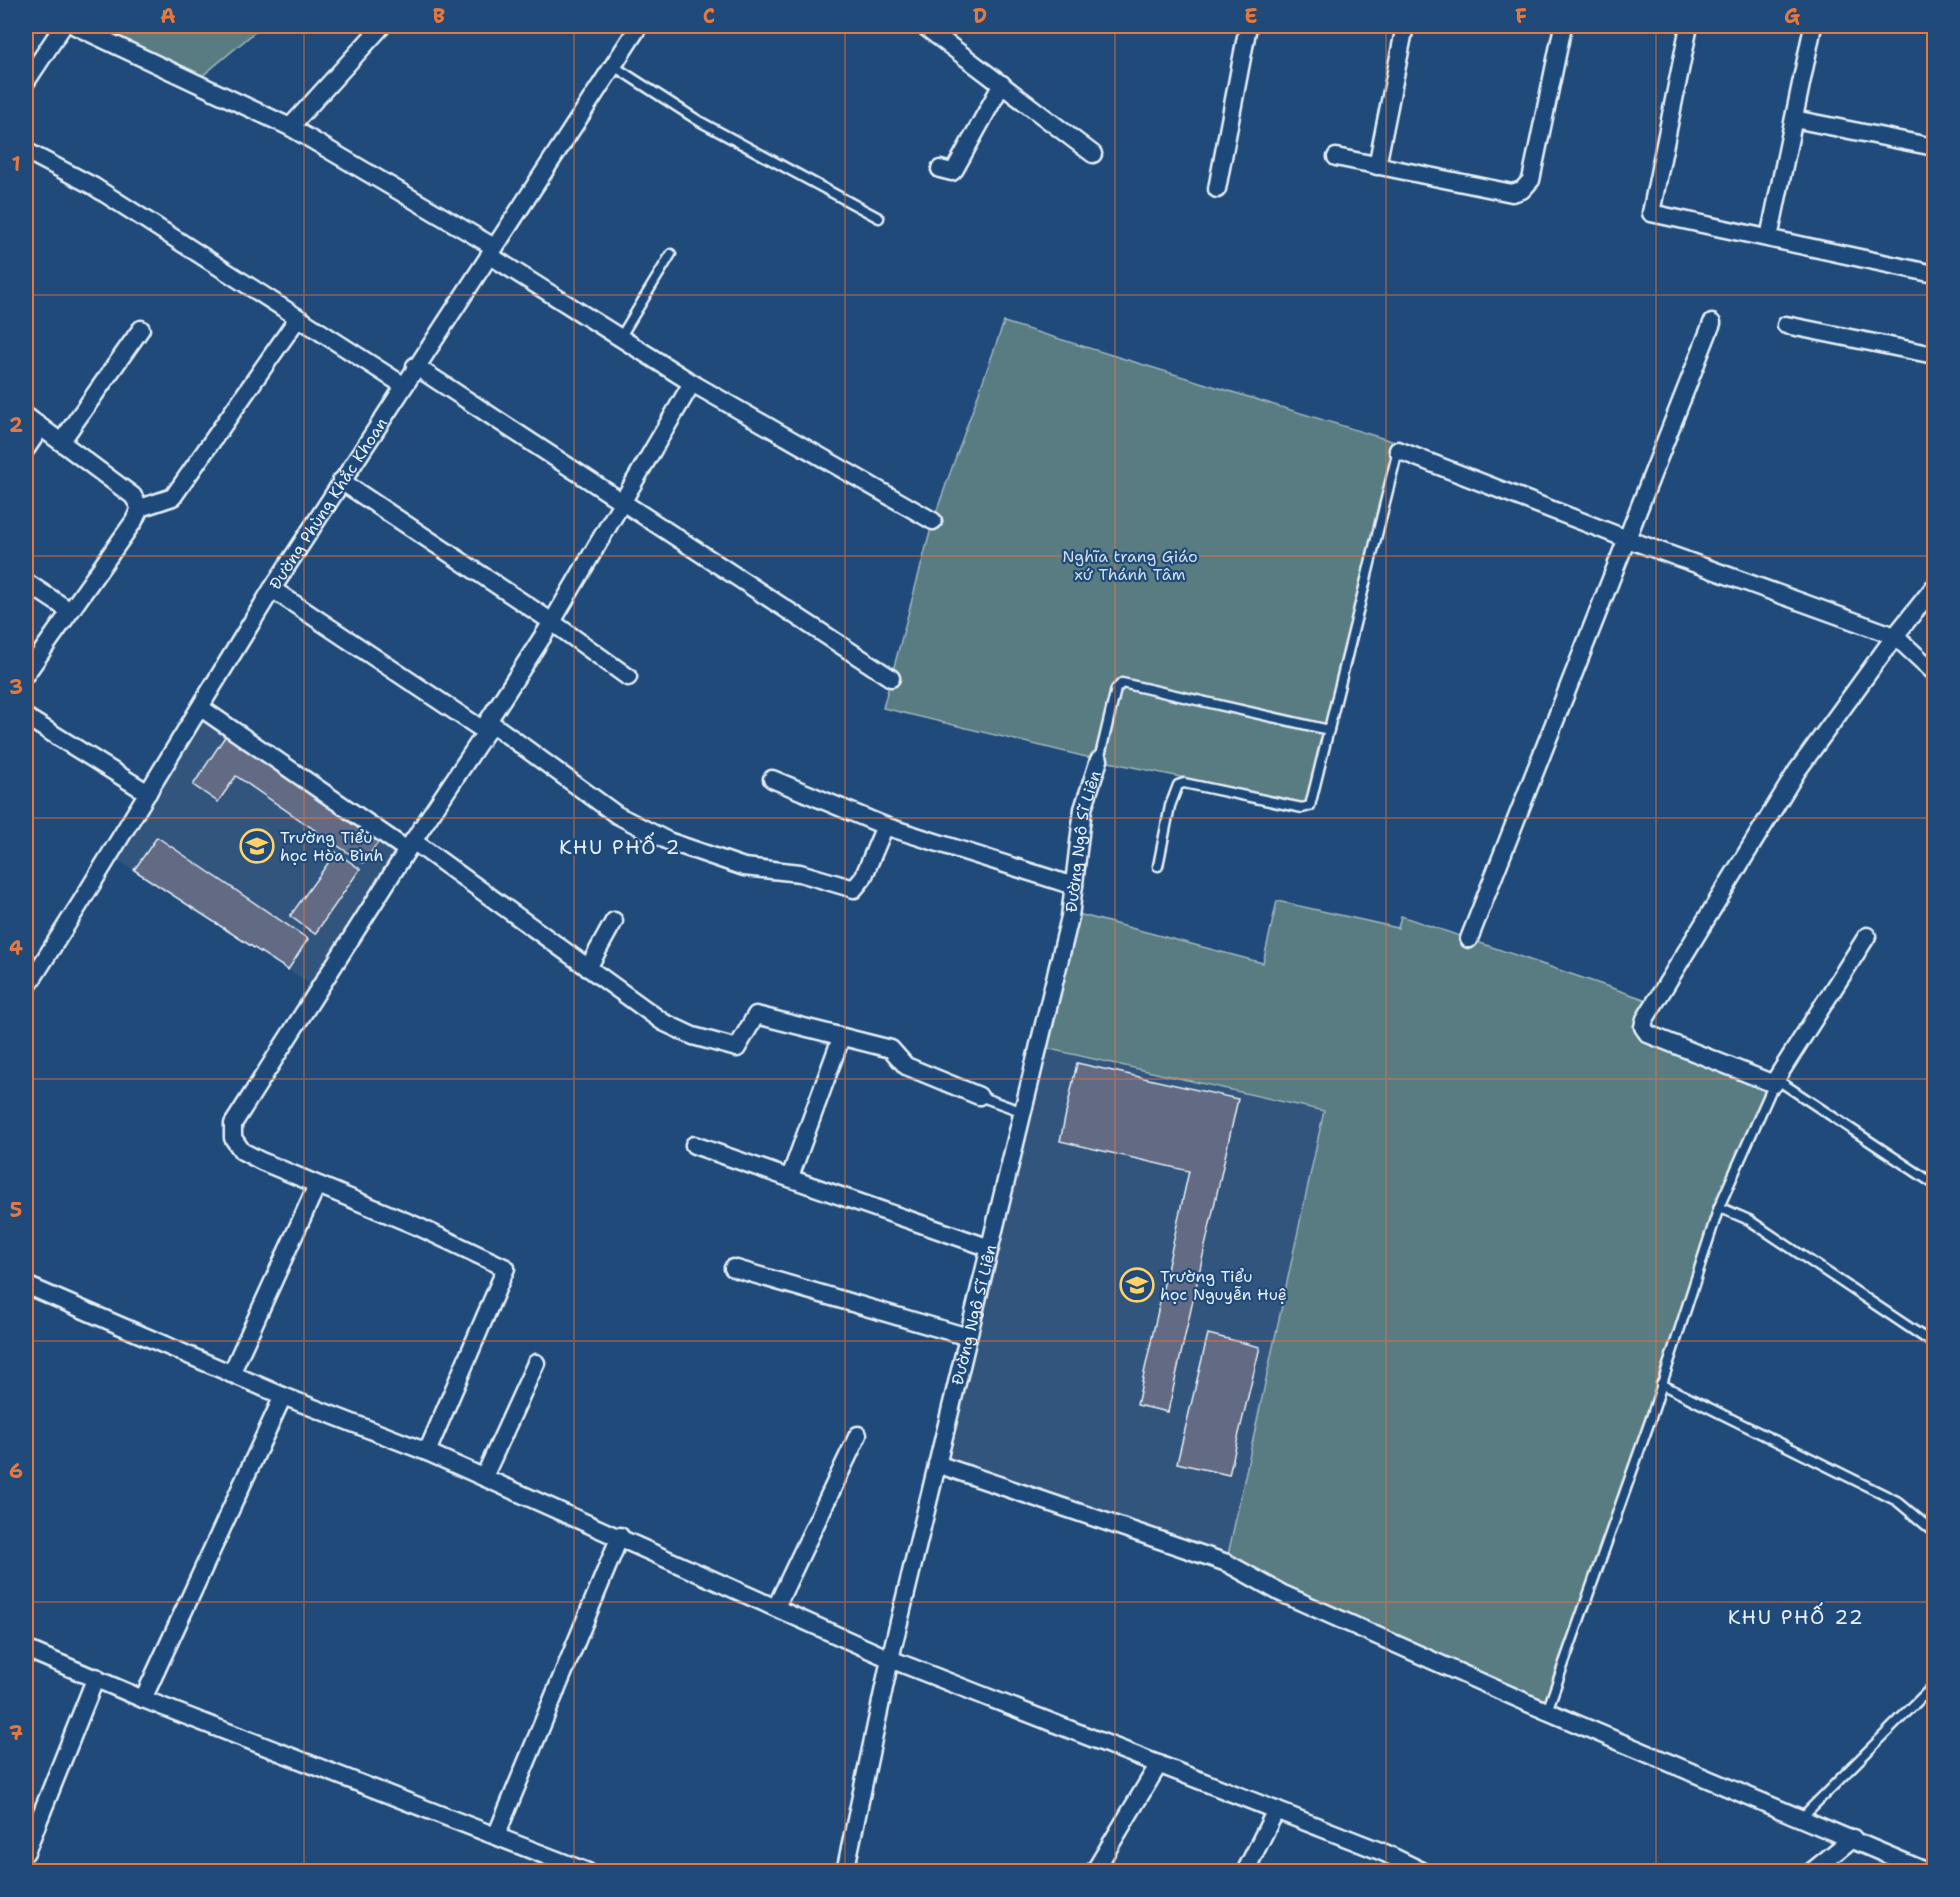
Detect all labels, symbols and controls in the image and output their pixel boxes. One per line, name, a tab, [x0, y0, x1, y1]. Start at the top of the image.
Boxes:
text: A	[160, 3, 176, 29]
text: B	[433, 3, 445, 29]
text: C	[703, 3, 715, 29]
text: D	[973, 3, 987, 29]
text: E	[1244, 3, 1258, 29]
text: F	[1515, 3, 1527, 29]
text: G	[1784, 3, 1800, 29]
text: 1	[11, 151, 21, 177]
text: 2	[9, 412, 23, 438]
street label: Đường Phùng Khắc Khoan	[265, 413, 392, 593]
park label: Nghĩa trang Giáo xứ Thánh Tâm	[1062, 546, 1198, 585]
text: 3	[9, 674, 23, 700]
street label: Đường Ngô Sĩ Liên	[1061, 768, 1106, 914]
place label: Trường Tiểu học Hòa Bình	[280, 827, 384, 866]
school or university icon: Trường Tiểu học Hòa Bình	[239, 828, 275, 864]
district label: KHU PHỐ 2	[559, 832, 681, 860]
text: 4	[9, 935, 23, 961]
text: 5	[10, 1197, 22, 1223]
street label: Đường Ngô Sĩ Liên	[947, 1242, 1001, 1387]
place label: Trường Tiểu học Nguyễn Huệ	[1160, 1266, 1287, 1305]
school or university icon: Trường Tiểu học Nguyễn Huệ	[1119, 1267, 1155, 1303]
text: 6	[9, 1458, 23, 1484]
district label: KHU PHỐ 22	[1728, 1602, 1864, 1630]
text: 7	[9, 1720, 23, 1746]

